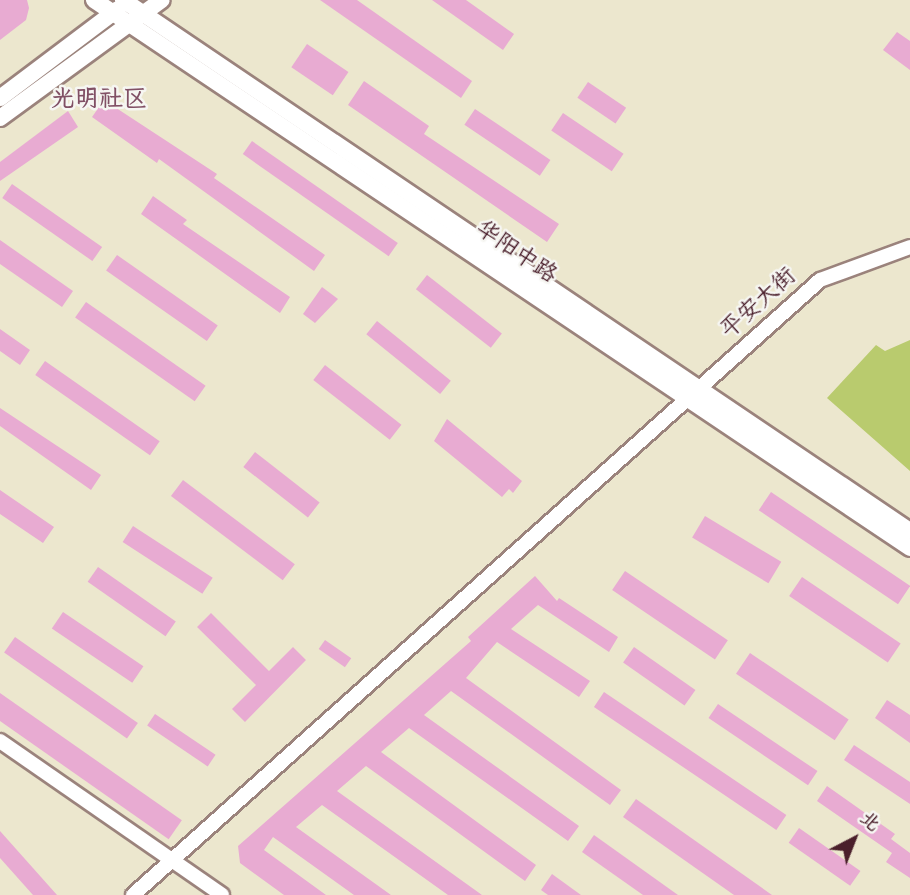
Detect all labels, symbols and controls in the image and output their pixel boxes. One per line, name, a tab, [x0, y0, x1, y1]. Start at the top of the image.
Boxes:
district label: 光明社区	[51, 88, 147, 116]
street label: 华阳中路	[469, 217, 561, 291]
street label: 平安大街	[717, 264, 803, 346]
north arrow	[819, 804, 889, 874]
text: 北	[854, 808, 883, 838]

